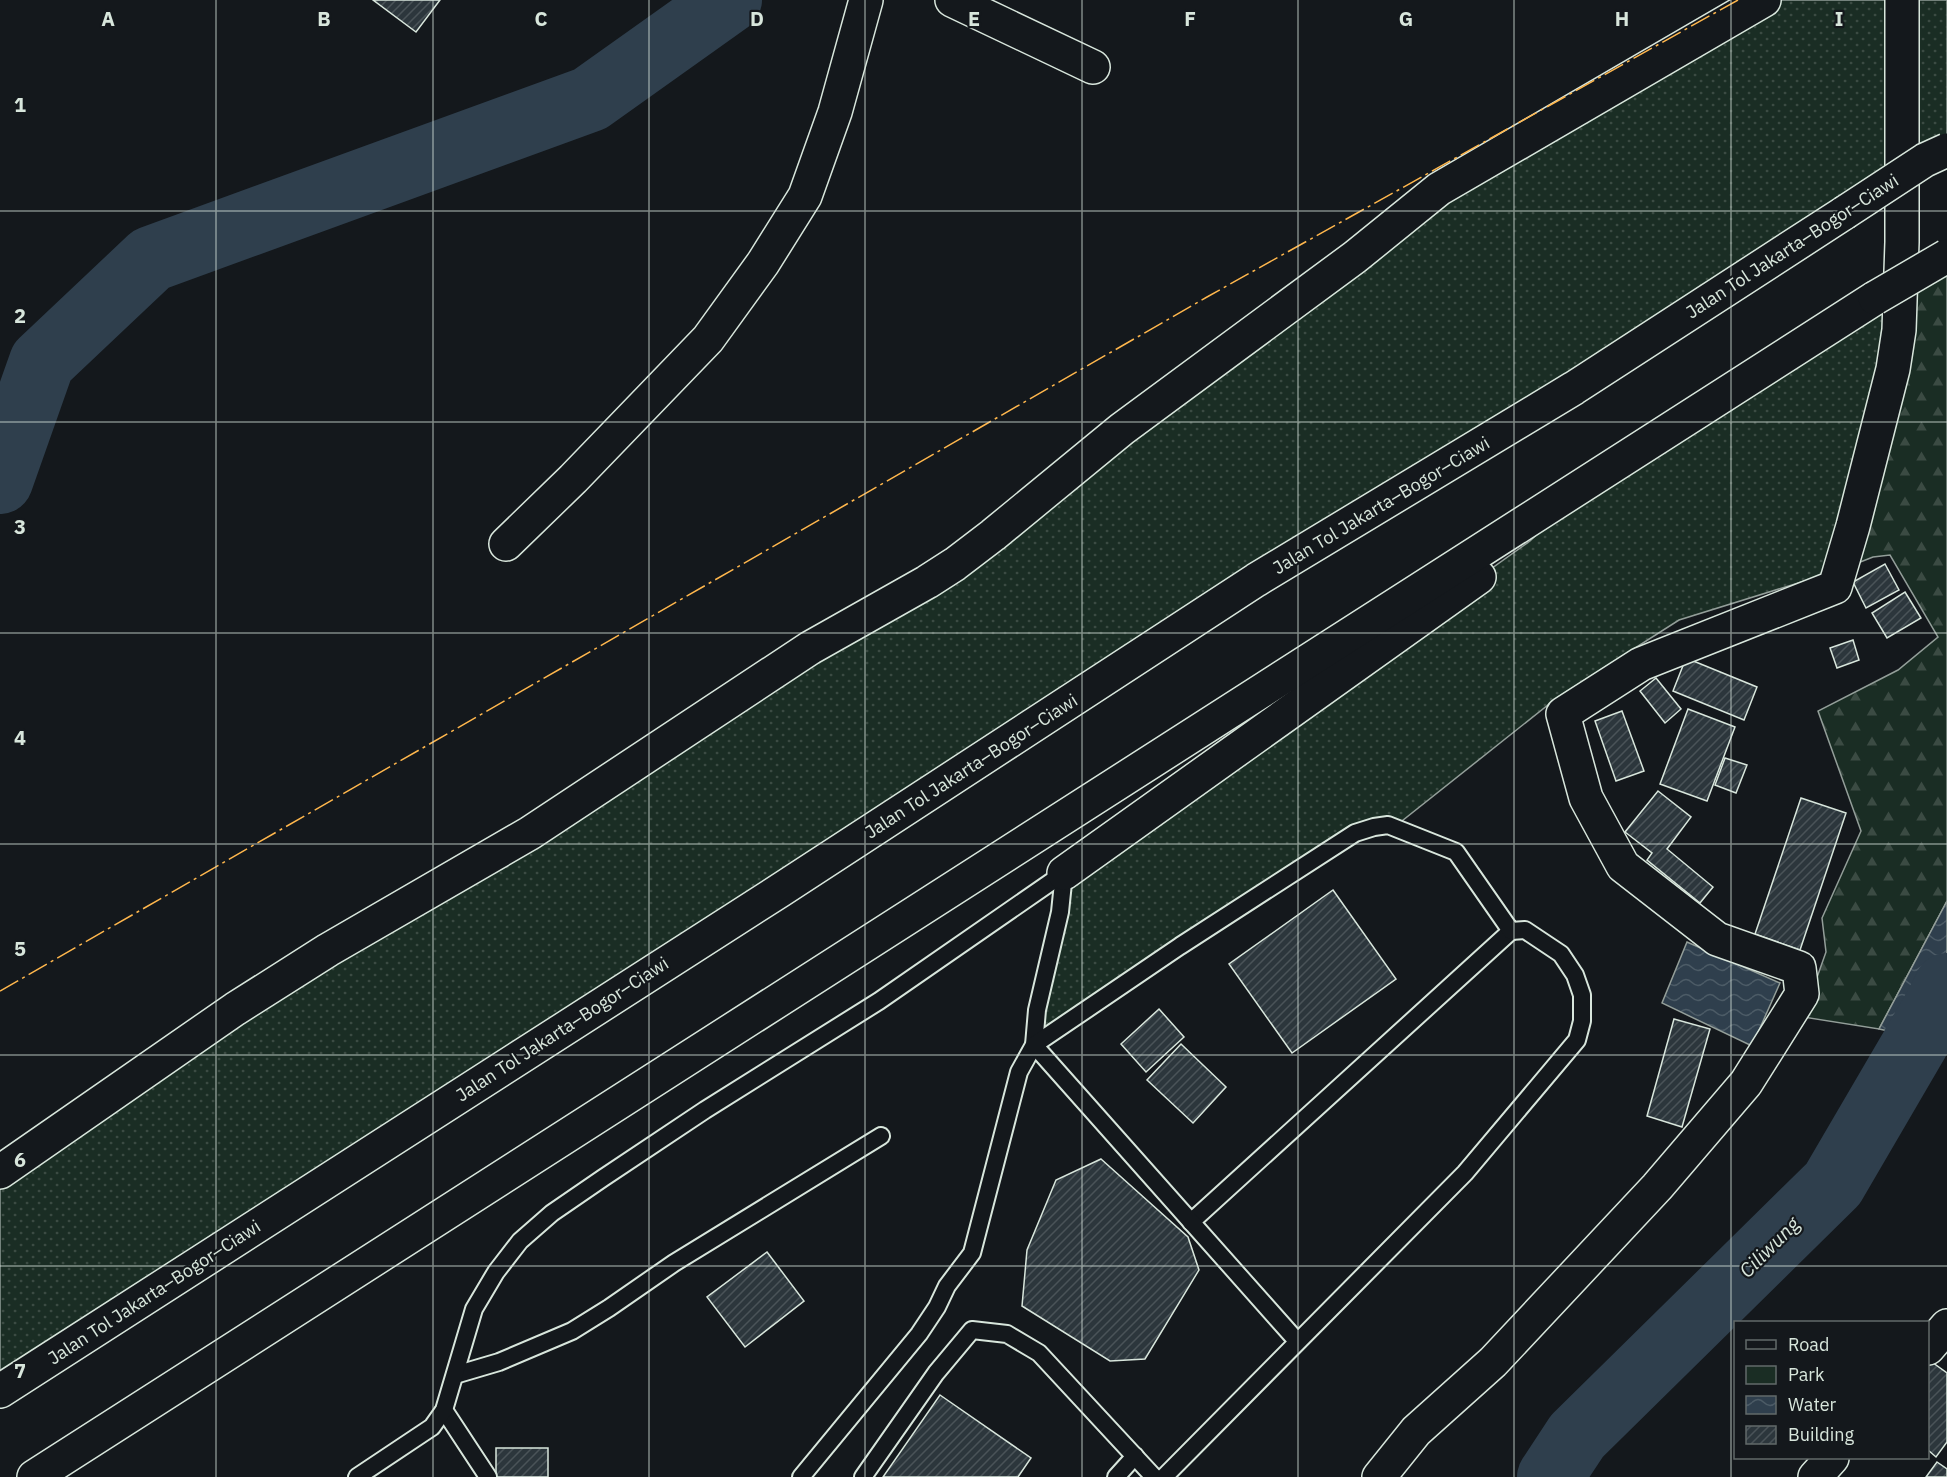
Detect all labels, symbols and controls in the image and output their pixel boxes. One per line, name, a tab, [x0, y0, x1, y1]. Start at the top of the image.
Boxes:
text: A	[101, 5, 115, 32]
text: B	[317, 5, 331, 32]
text: C	[534, 5, 548, 32]
text: D	[750, 5, 764, 32]
text: E	[968, 5, 980, 32]
text: F	[1184, 5, 1196, 32]
text: G	[1399, 5, 1413, 32]
text: H	[1615, 5, 1629, 32]
text: I	[1835, 5, 1843, 32]
text: 1	[14, 91, 26, 118]
street label: Jalan Tol Jakarta–Bogor–Ciawi	[1681, 169, 1903, 323]
text: 2	[14, 302, 26, 329]
street label: Jalan Tol Jakarta–Bogor–Ciawi	[1268, 431, 1494, 579]
text: 3	[14, 513, 26, 540]
street label: Jalan Tol Jakarta–Bogor–Ciawi	[860, 689, 1082, 843]
text: 4	[14, 724, 26, 751]
text: 5	[14, 935, 26, 962]
street label: Jalan Tol Jakarta–Bogor–Ciawi	[451, 952, 673, 1106]
text: 6	[14, 1146, 26, 1173]
water label: Ciliwung	[1733, 1210, 1806, 1283]
street label: Jalan Tol Jakarta–Bogor–Ciawi	[43, 1215, 265, 1369]
legend	[1734, 1321, 1929, 1459]
text: Road	[1788, 1333, 1829, 1356]
text: 7	[14, 1357, 26, 1384]
text: Park	[1788, 1363, 1825, 1386]
text: Water	[1788, 1393, 1837, 1416]
text: Building	[1788, 1423, 1855, 1446]

